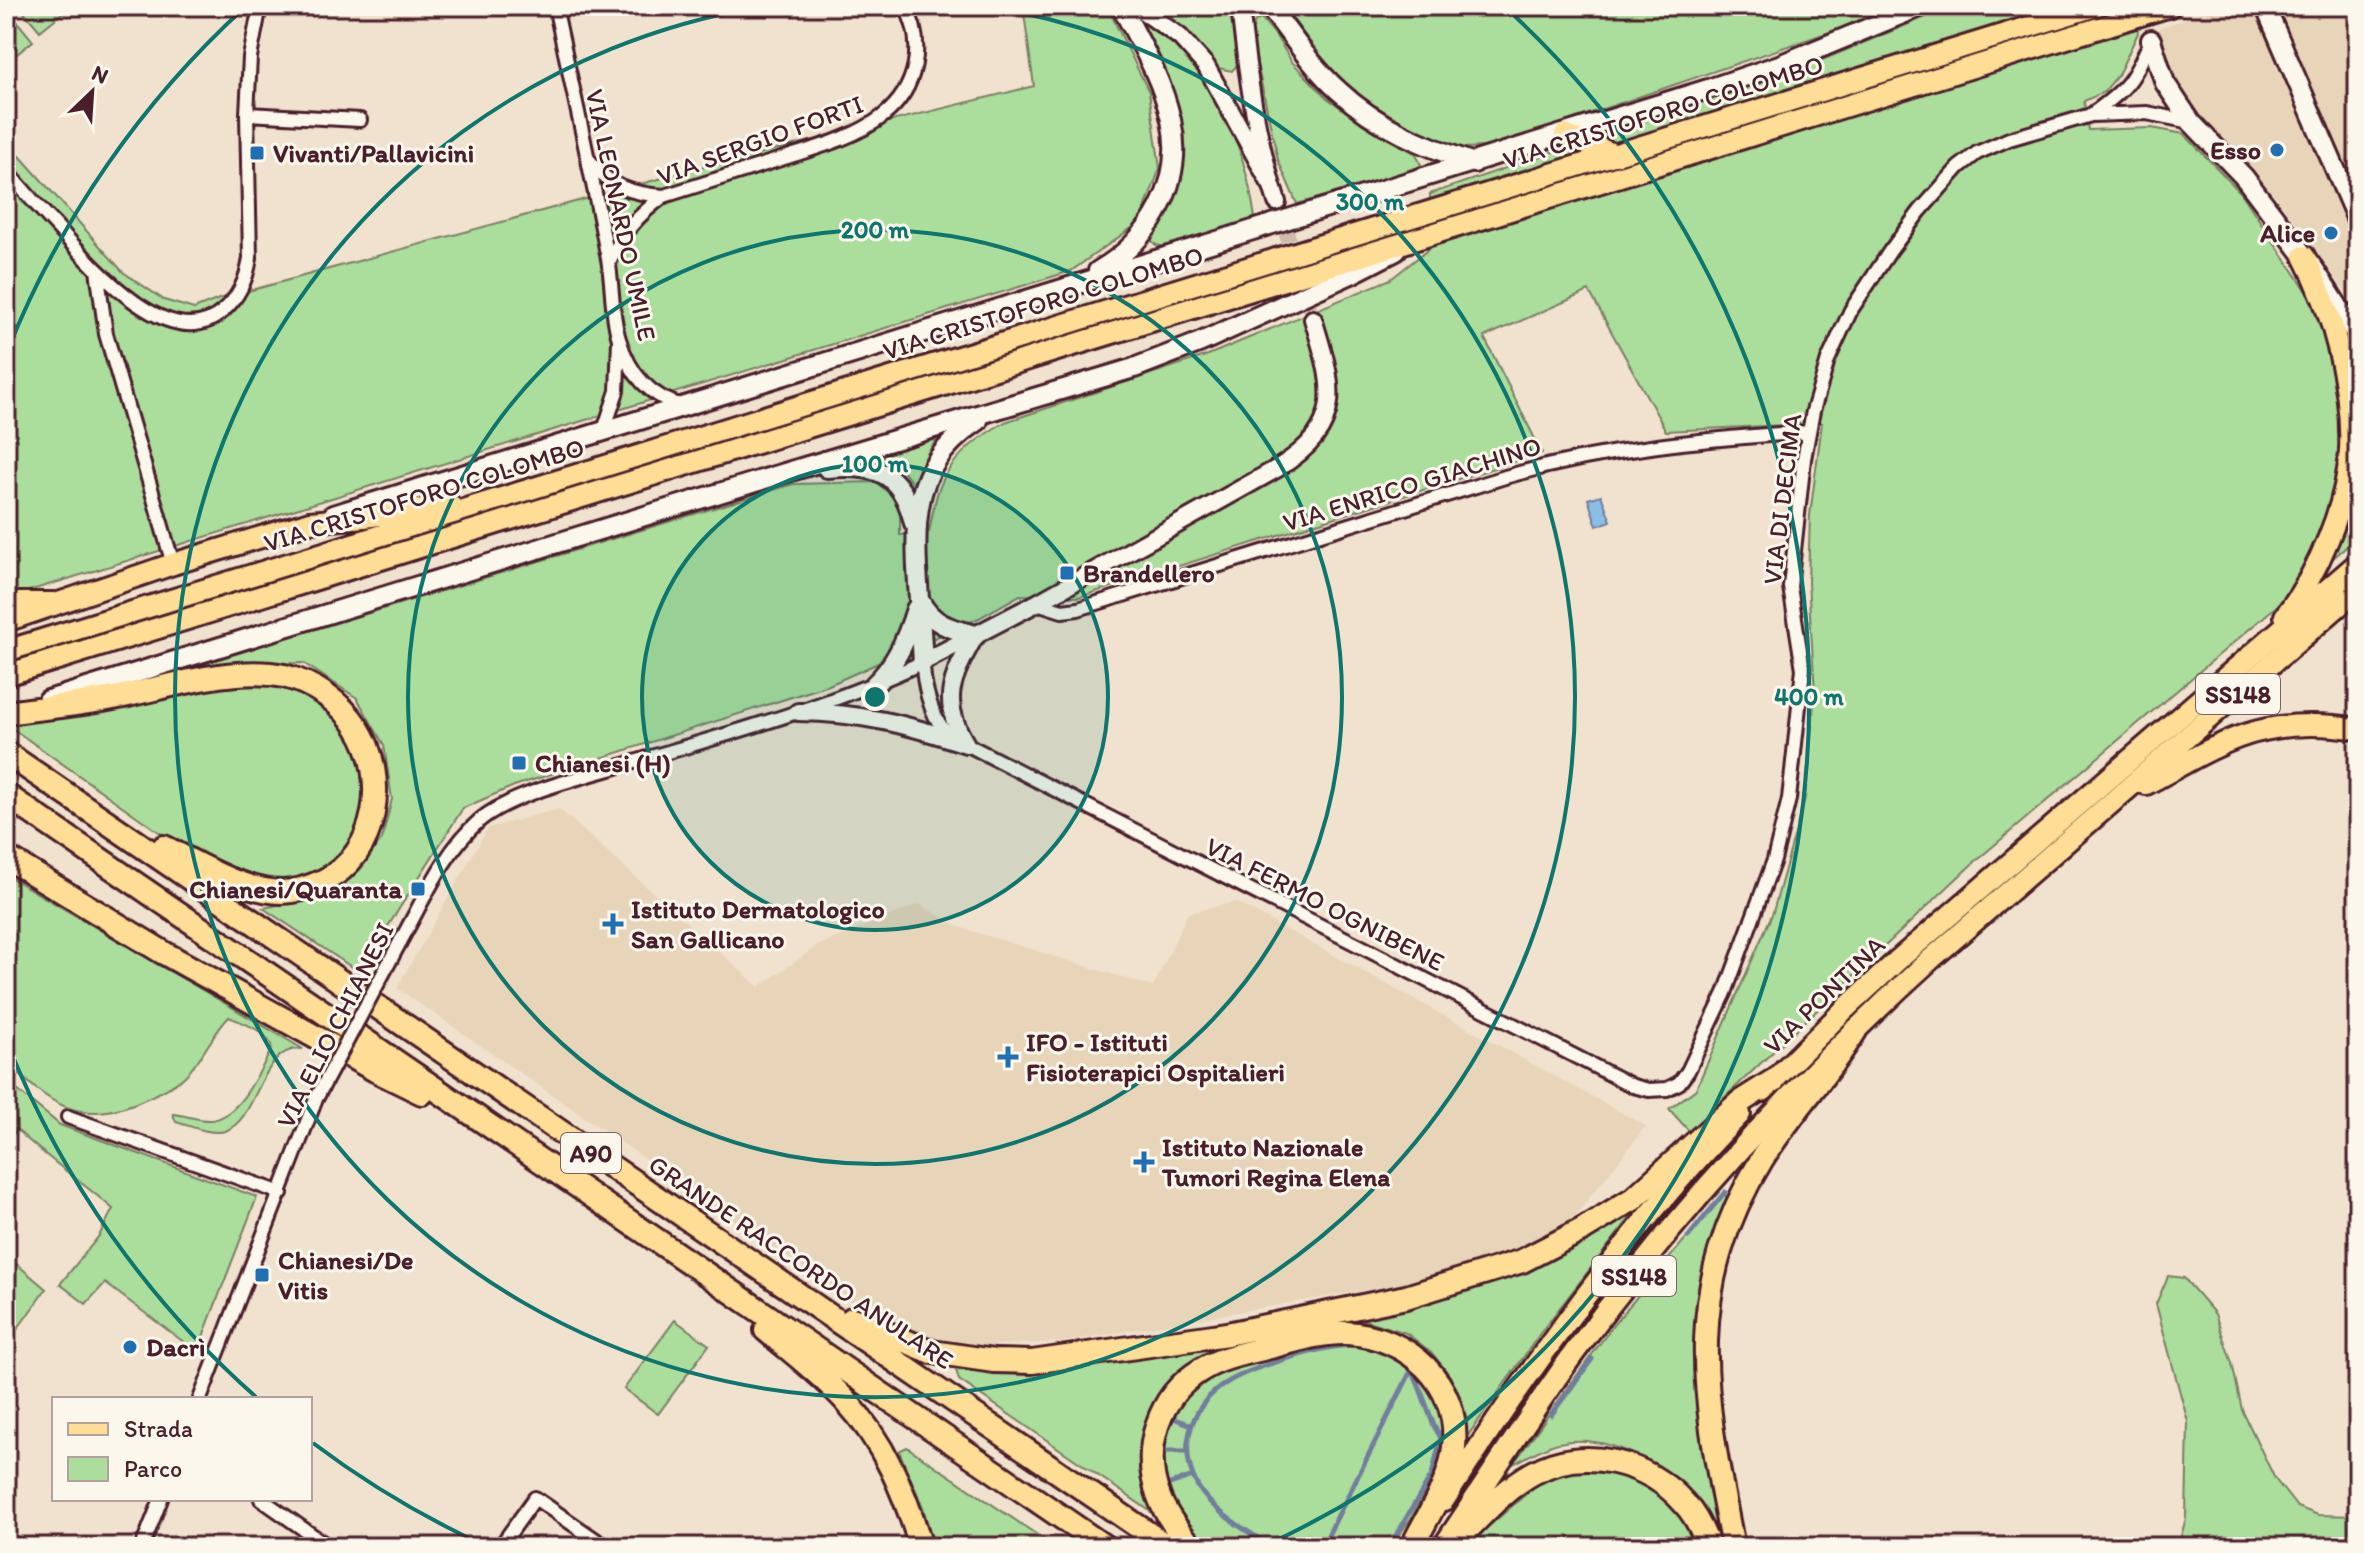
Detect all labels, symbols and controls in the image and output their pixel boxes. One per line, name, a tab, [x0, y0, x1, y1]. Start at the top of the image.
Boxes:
street label: VIA CRISTOFORO COLOMBO	[1499, 48, 1827, 176]
north arrow	[52, 52, 132, 132]
text: N	[88, 59, 113, 90]
street label: VIA LEONARDO UMILE	[579, 86, 663, 344]
street label: VIA SERGIO FORTI	[652, 88, 868, 192]
place label: Esso	[2210, 134, 2261, 166]
place label: Vivanti/Pallavicini	[273, 137, 474, 169]
marker: Esso	[2268, 141, 2286, 159]
marker: Vivanti/Pallavicini	[248, 144, 266, 162]
text: 300 m	[1336, 187, 1405, 216]
text: 200 m	[841, 215, 910, 244]
place label: Alice	[2259, 217, 2315, 249]
marker: Alice	[2322, 224, 2340, 242]
street label: VIA CRISTOFORO COLOMBO	[879, 239, 1207, 367]
street label: VIA DI DECIMA	[1756, 411, 1808, 586]
street label: VIA ENRICO GIACHINO	[1279, 429, 1545, 539]
street label: VIA CRISTOFORO COLOMBO	[260, 431, 588, 559]
text: 100 m	[842, 449, 909, 478]
place label: Brandellero	[1083, 557, 1215, 589]
marker: Brandellero	[1058, 564, 1076, 582]
road number: SS148	[2196, 674, 2280, 714]
text: 400 m	[1774, 682, 1845, 711]
centre of rings	[861, 683, 889, 711]
place label: Chianesi (H)	[535, 747, 671, 779]
marker: Chianesi (H)	[510, 754, 528, 772]
street label: VIA FERMO OGNIBENE	[1200, 830, 1450, 978]
place label: Chianesi/Quaranta	[189, 873, 402, 905]
marker: Chianesi/Quaranta	[409, 880, 427, 898]
place label: Istituto Dermatologico San Gallicano	[631, 893, 885, 955]
marker: Istituto Dermatologico San Gallicano	[602, 913, 624, 935]
street label: VIA ELIO CHIANESI	[269, 917, 401, 1133]
street label: VIA PONTINA	[1756, 929, 1892, 1061]
place label: IFO - Istituti Fisioterapici Ospitalieri	[1026, 1026, 1285, 1088]
marker: IFO - Istituti Fisioterapici Ospitalieri	[997, 1046, 1019, 1068]
place label: Istituto Nazionale Tumori Regina Elena	[1161, 1131, 1390, 1193]
road number: A90	[561, 1133, 621, 1173]
street label: GRANDE RACCORDO ANULARE	[643, 1148, 959, 1376]
marker: Istituto Nazionale Tumori Regina Elena	[1133, 1151, 1155, 1173]
place label: Chianesi/De Vitis	[278, 1244, 413, 1306]
road number: SS148	[1592, 1256, 1676, 1296]
marker: Chianesi/De Vitis	[253, 1266, 271, 1284]
place label: Dacrì	[146, 1331, 205, 1363]
marker: Dacrì	[121, 1338, 139, 1356]
legend	[52, 1397, 312, 1501]
text: Strada	[124, 1414, 193, 1443]
text: Parco	[124, 1454, 182, 1483]

